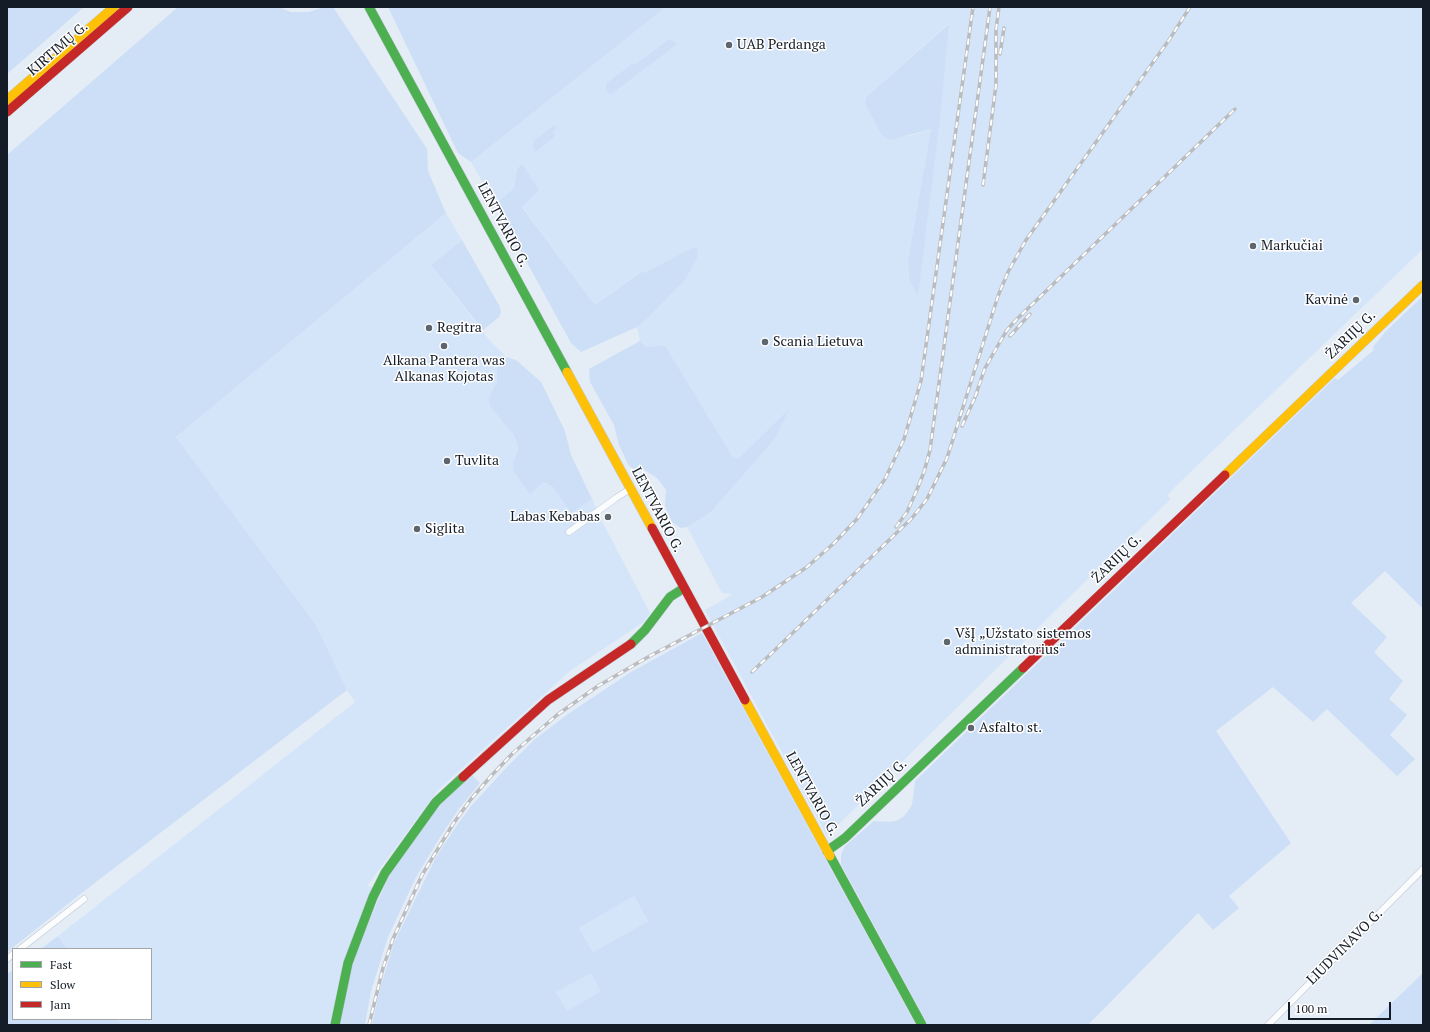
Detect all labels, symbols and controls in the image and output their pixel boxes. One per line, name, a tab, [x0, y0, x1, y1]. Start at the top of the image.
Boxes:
street label: KIRTIMŲ G.	[24, 18, 92, 80]
place label: UAB Perdanga	[737, 37, 826, 53]
marker: UAB Perdanga	[724, 40, 734, 50]
street label: LENTVARIO G.	[474, 180, 532, 270]
place label: Markučiai	[1261, 238, 1323, 254]
marker: Markučiai	[1248, 241, 1258, 251]
place label: Kavinė	[1305, 292, 1348, 308]
marker: Kavinė	[1351, 295, 1361, 305]
street label: ŽARIJŲ G.	[1323, 307, 1379, 363]
place label: Regitra	[437, 320, 482, 336]
marker: Regitra	[424, 323, 434, 333]
place label: Scania Lietuva	[773, 334, 863, 350]
marker: Scania Lietuva	[760, 337, 770, 347]
marker: Alkana Pantera was Alkanas Kojotas	[439, 341, 449, 351]
place label: Alkana Pantera was Alkanas Kojotas	[383, 353, 505, 386]
place label: Tuvlita	[455, 453, 499, 469]
marker: Tuvlita	[442, 456, 452, 466]
street label: LENTVARIO G.	[628, 465, 686, 555]
place label: Labas Kebabas	[510, 509, 600, 525]
marker: Labas Kebabas	[603, 512, 613, 522]
place label: Siglita	[425, 521, 465, 537]
marker: Siglita	[412, 524, 422, 534]
street label: ŽARIJŲ G.	[1089, 531, 1145, 587]
place label: VšĮ „Užstato sistemos administratorius“	[955, 626, 1091, 658]
marker: VšĮ „Užstato sistemos administratorius“	[942, 637, 952, 647]
place label: Asfalto st.	[979, 720, 1042, 736]
marker: Asfalto st.	[966, 723, 976, 733]
street label: LENTVARIO G.	[782, 749, 842, 839]
street label: ŽARIJŲ G.	[853, 755, 911, 811]
street label: LIUDVINAVO G.	[1304, 906, 1386, 988]
legend	[12, 948, 152, 1020]
text: Fast	[50, 957, 72, 972]
text: Slow	[50, 977, 75, 992]
scale bar	[1290, 994, 1393, 1020]
text: Jam	[50, 997, 71, 1012]
text: 100 m	[1295, 1001, 1327, 1016]

